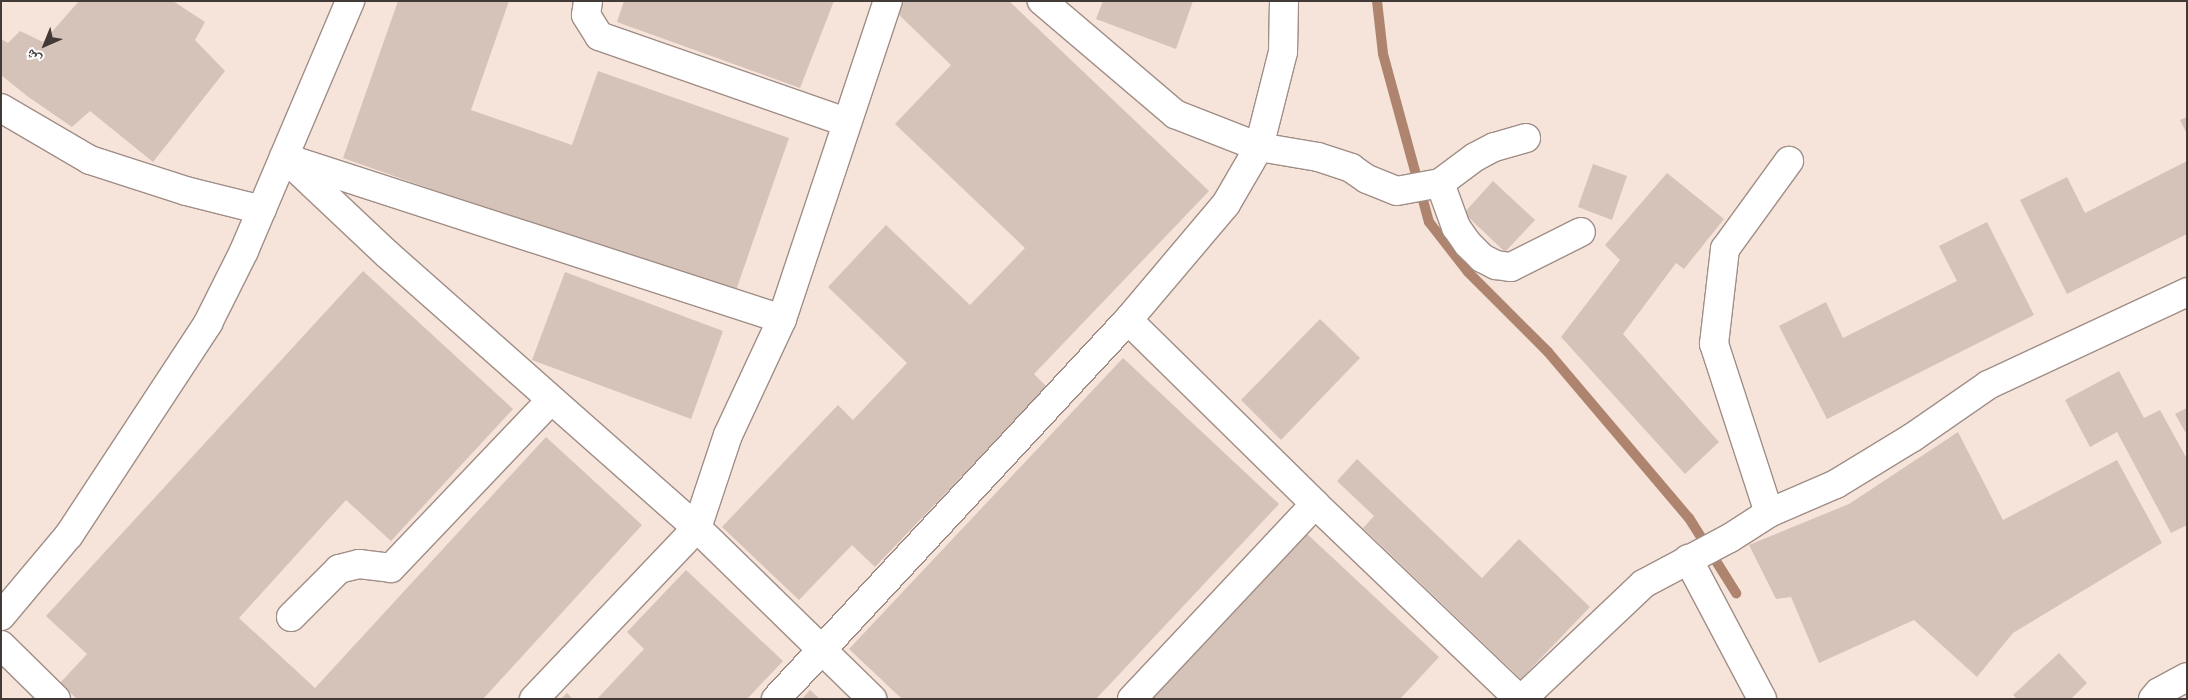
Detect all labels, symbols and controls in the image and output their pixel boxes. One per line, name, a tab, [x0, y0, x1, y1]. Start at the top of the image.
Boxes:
north arrow	[20, 20, 70, 70]
text: ش	[21, 42, 48, 70]

